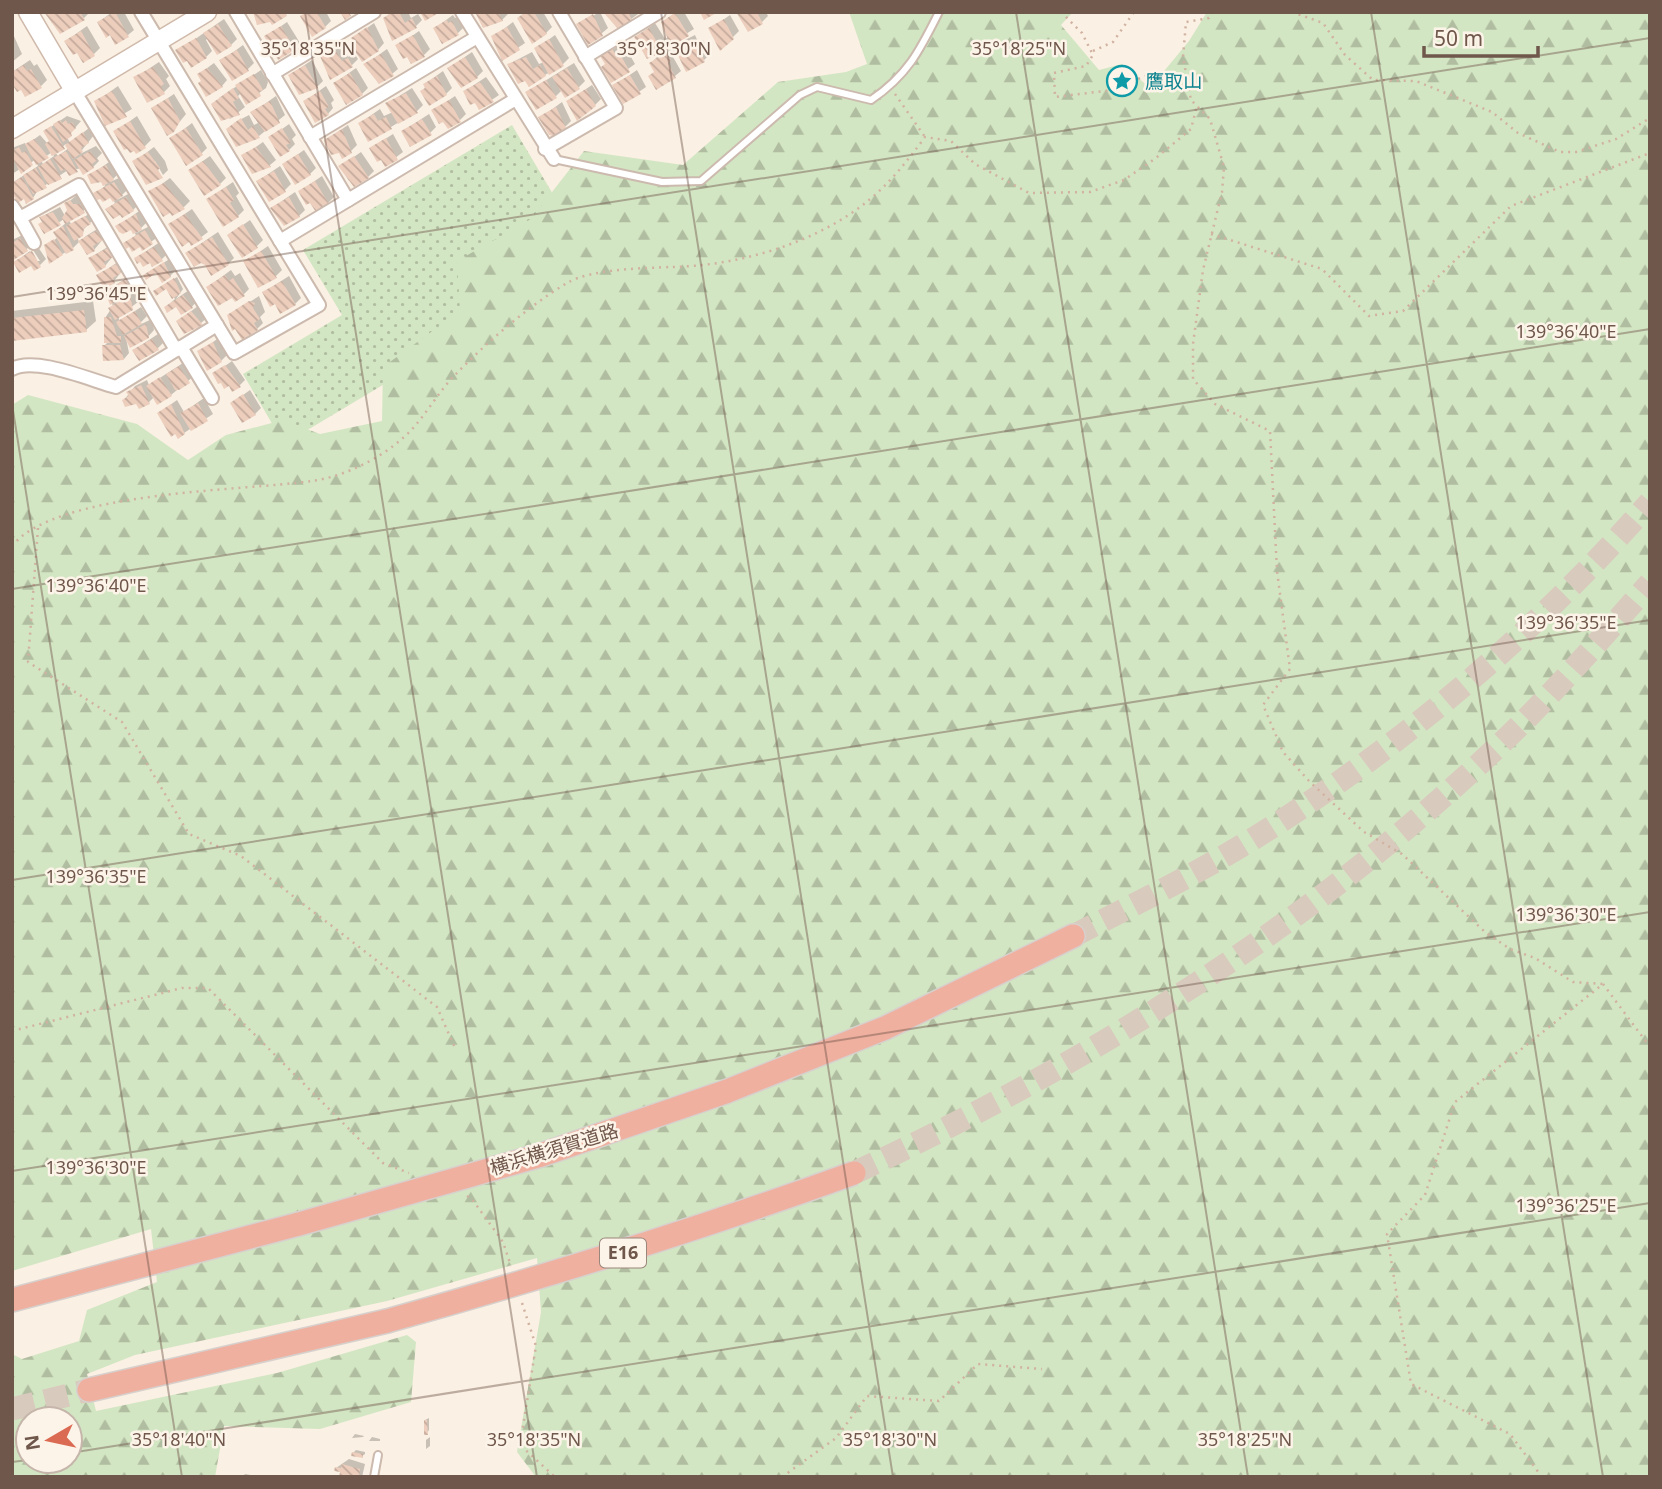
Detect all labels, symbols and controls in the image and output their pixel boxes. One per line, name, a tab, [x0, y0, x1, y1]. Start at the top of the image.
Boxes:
scale bar	[1424, 14, 1538, 58]
text: 50 m	[1434, 24, 1483, 52]
text: 35°18'35"N	[261, 36, 355, 60]
text: 35°18'30"N	[617, 36, 711, 60]
text: 35°18'25"N	[972, 36, 1066, 60]
place icon: 鷹取山	[1105, 64, 1139, 98]
place label: 鷹取山	[1145, 68, 1202, 94]
text: 139°36'45"E	[45, 281, 147, 305]
text: 139°36'40"E	[1515, 319, 1617, 343]
text: 139°36'40"E	[45, 573, 147, 597]
text: 139°36'35"E	[1515, 610, 1617, 634]
text: 139°36'35"E	[45, 864, 147, 888]
text: 139°36'30"E	[1515, 902, 1617, 926]
street label: 横浜横須賀道路	[487, 1117, 621, 1181]
text: 139°36'30"E	[45, 1155, 147, 1179]
text: 139°36'25"E	[1515, 1193, 1617, 1217]
road number: E16	[600, 1238, 646, 1268]
north arrow	[14, 1405, 84, 1475]
text: 35°18'40"N	[132, 1427, 226, 1451]
text: 35°18'35"N	[487, 1427, 581, 1451]
text: 35°18'30"N	[843, 1427, 937, 1451]
text: 35°18'25"N	[1198, 1427, 1292, 1451]
text: N	[18, 1433, 46, 1452]

